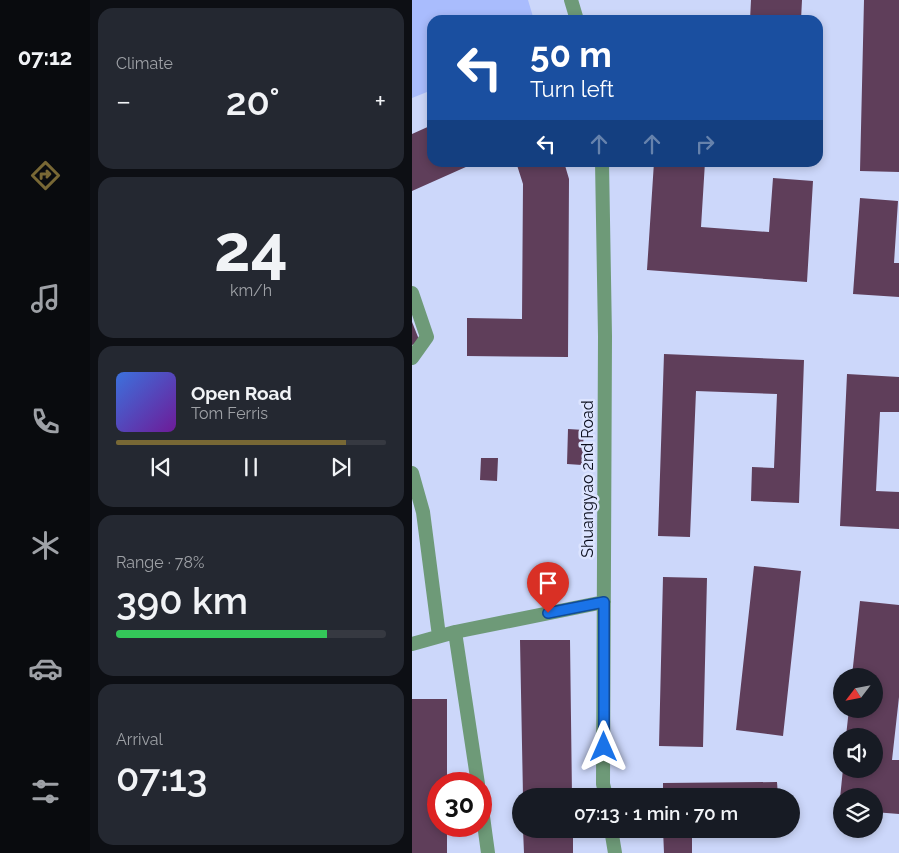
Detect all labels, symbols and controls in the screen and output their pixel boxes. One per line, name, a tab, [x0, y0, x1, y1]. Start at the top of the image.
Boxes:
text: 50 m	[530, 34, 612, 75]
icon: left	[447, 35, 512, 100]
text: 07:12	[18, 44, 72, 70]
text: Climate	[116, 54, 173, 73]
text: Turn left	[530, 76, 614, 102]
text: 20°	[226, 79, 280, 124]
text: −	[116, 85, 131, 118]
text: +	[374, 85, 386, 118]
icon: left	[532, 130, 560, 158]
icon: ahead	[585, 130, 613, 158]
icon: ahead	[638, 130, 666, 158]
icon: right	[691, 130, 719, 158]
icon: directions	[28, 158, 63, 193]
text: 24	[214, 210, 288, 286]
icon: music	[28, 281, 63, 316]
text: km/h	[230, 281, 272, 300]
text: Open Road	[191, 382, 292, 404]
street label: Shuangyao 2nd Road	[578, 400, 597, 558]
icon: phone	[28, 404, 63, 439]
text: Tom Ferris	[191, 404, 268, 423]
icon: previous	[147, 453, 175, 481]
icon: pause	[237, 453, 265, 481]
icon: next	[327, 453, 355, 481]
icon: climate	[28, 528, 63, 563]
text: Range · 78%	[116, 553, 204, 572]
pin	[527, 562, 569, 613]
icon: arrive	[534, 569, 562, 597]
text: 390 km	[116, 578, 248, 623]
icon: car	[28, 651, 63, 686]
north arrow	[833, 668, 883, 718]
map controls	[833, 668, 883, 838]
position arrow	[577, 720, 629, 772]
button: sound	[833, 728, 883, 778]
text: Arrival	[116, 730, 163, 749]
text: 07:13	[116, 755, 207, 800]
speed limit sign: 30	[427, 772, 492, 837]
icon: filters	[28, 774, 63, 809]
button: layers	[833, 788, 883, 838]
text: 07:13 · 1 min · 70 m	[574, 802, 738, 824]

